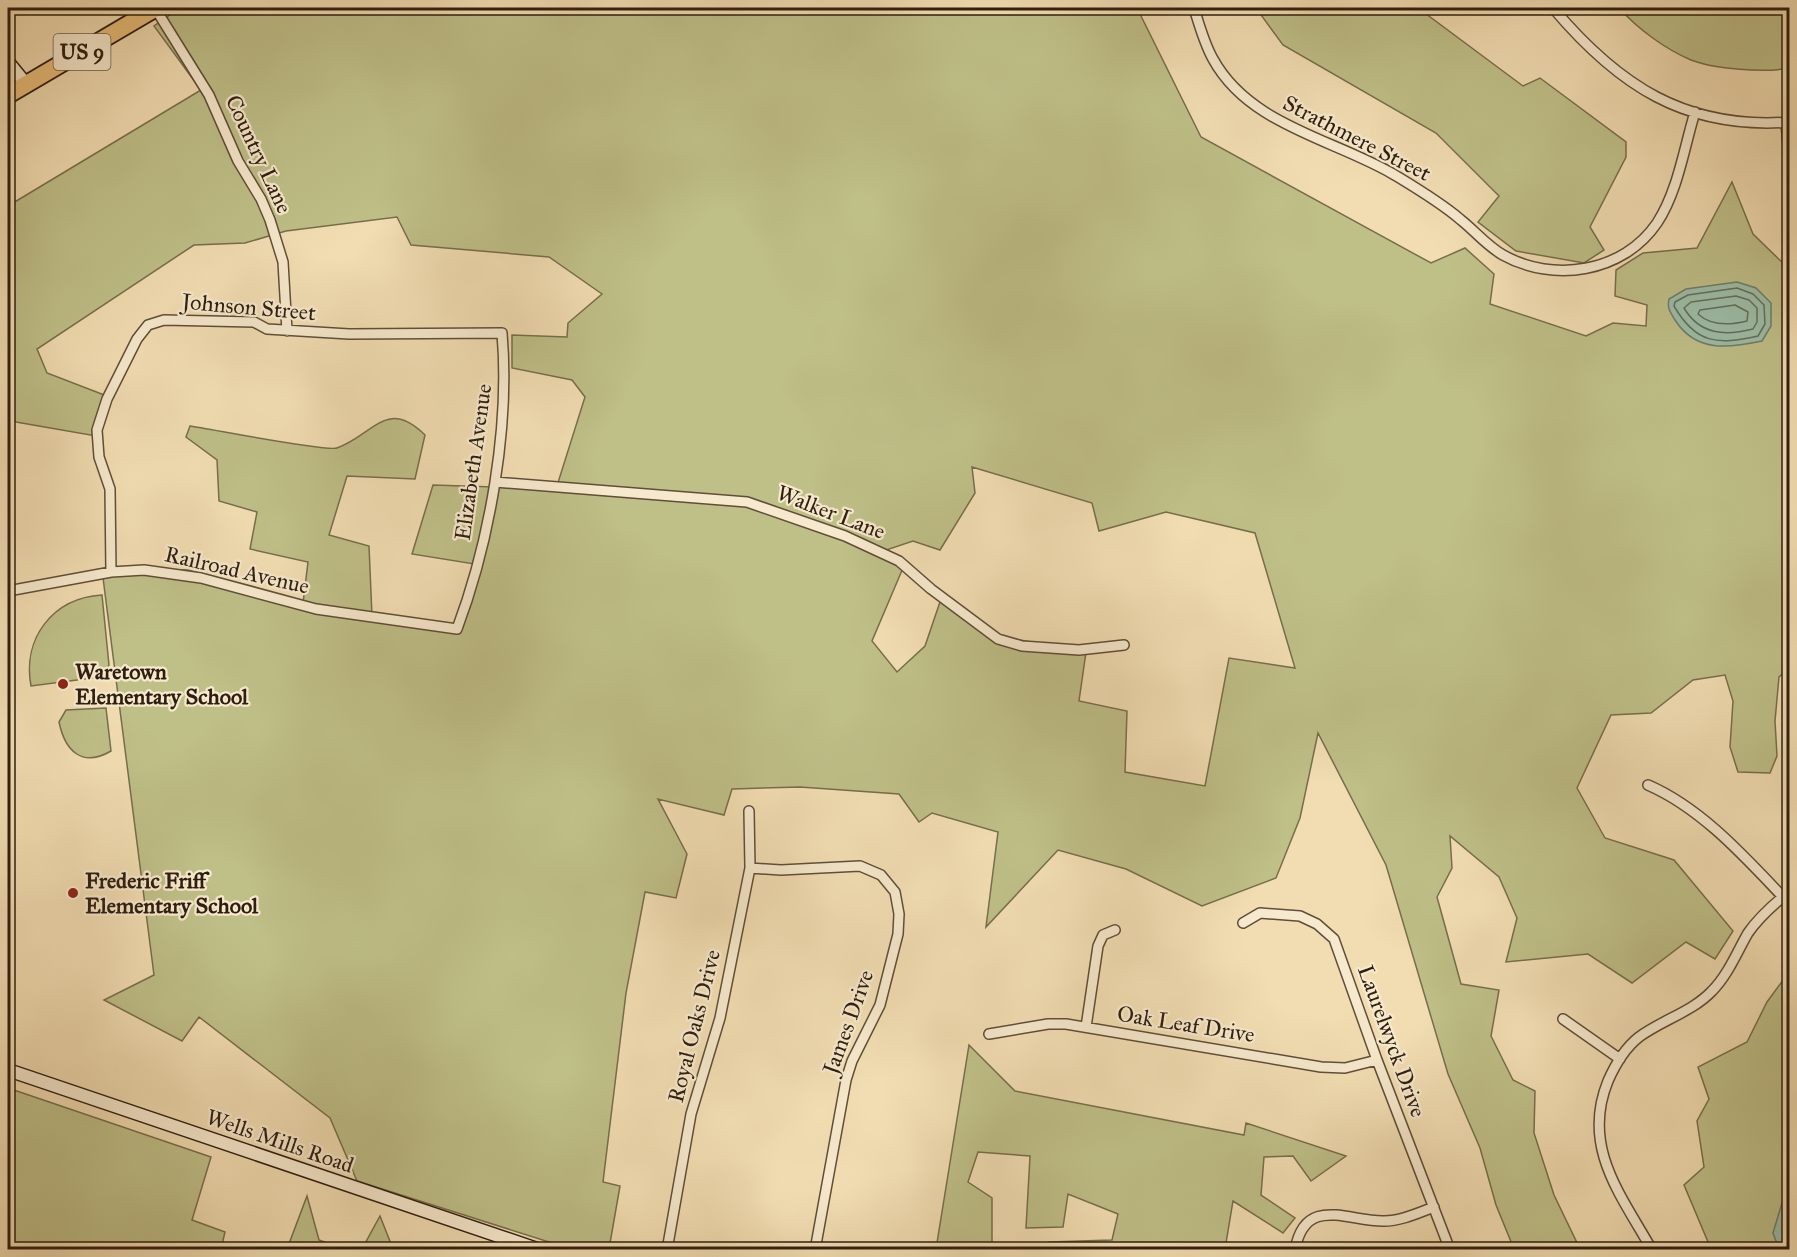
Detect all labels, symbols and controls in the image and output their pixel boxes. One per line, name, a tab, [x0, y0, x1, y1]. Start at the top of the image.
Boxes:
road number: US 9	[54, 34, 110, 70]
street label: Strathmere Street	[1279, 89, 1436, 187]
street label: Country Lane	[220, 91, 298, 217]
street label: Johnson Street	[179, 288, 317, 326]
street label: Elizabeth Avenue	[449, 382, 497, 542]
street label: Walker Lane	[773, 479, 889, 545]
street label: Railroad Avenue	[162, 540, 312, 600]
place label: Waretown Elementary School	[75, 658, 249, 710]
marker: Waretown Elementary School	[56, 677, 70, 691]
place label: Frederic Friff Elementary School	[85, 867, 259, 919]
marker: Frederic Friff Elementary School	[66, 886, 80, 900]
street label: Royal Oaks Drive	[662, 947, 726, 1105]
street label: Laurelwyck Drive	[1352, 961, 1432, 1121]
street label: James Drive	[816, 966, 879, 1080]
street label: Oak Leaf Drive	[1115, 1000, 1257, 1048]
street label: Wells Mills Road	[203, 1103, 357, 1179]

